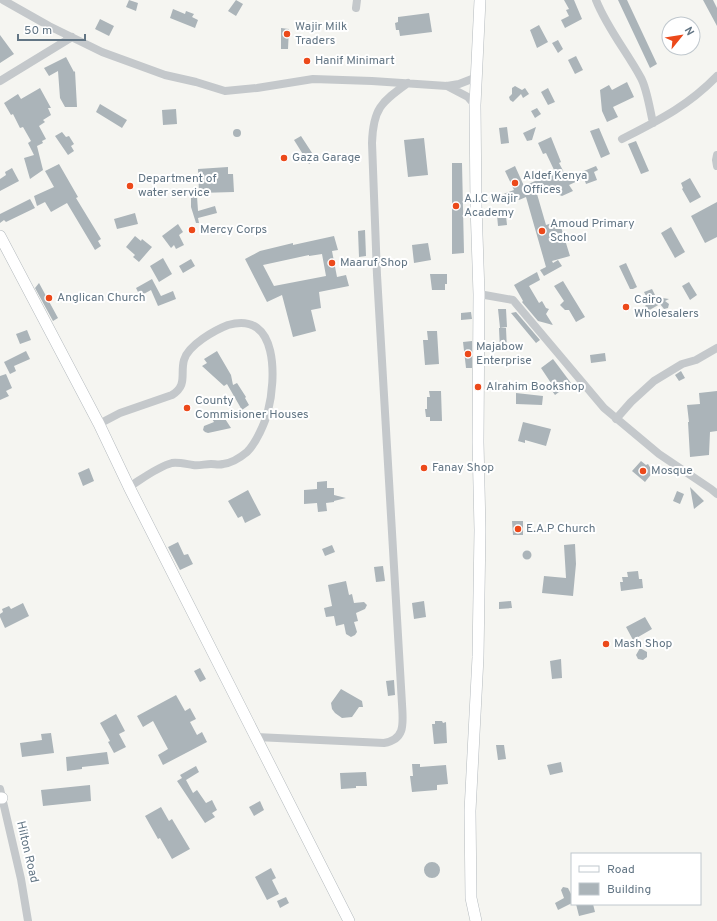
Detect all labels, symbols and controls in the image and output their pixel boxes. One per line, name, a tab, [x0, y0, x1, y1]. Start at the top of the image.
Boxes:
scale bar	[18, 16, 85, 42]
north arrow	[661, 16, 701, 56]
place label: Wajir Milk Traders	[295, 19, 347, 49]
text: 50 m	[24, 23, 52, 39]
text: N	[681, 25, 697, 38]
marker: Wajir Milk Traders	[282, 29, 292, 39]
place label: Hanif Minimart	[315, 53, 395, 69]
marker: Hanif Minimart	[302, 56, 312, 66]
place label: Gaza Garage	[292, 150, 361, 166]
marker: Gaza Garage	[279, 153, 289, 163]
place label: Aldef Kenya Offices	[523, 168, 587, 198]
place label: Department of water service	[138, 171, 216, 201]
marker: Aldef Kenya Offices	[510, 178, 520, 188]
marker: Department of water service	[125, 181, 135, 191]
place label: A.I.C Wajir Academy	[464, 191, 518, 221]
marker: A.I.C Wajir Academy	[451, 201, 461, 211]
place label: Amoud Primary School	[550, 216, 634, 246]
place label: Mercy Corps	[200, 222, 267, 238]
marker: Mercy Corps	[187, 225, 197, 235]
marker: Amoud Primary School	[537, 226, 547, 236]
place label: Maaruf Shop	[340, 255, 408, 271]
marker: Maaruf Shop	[327, 258, 337, 268]
place label: Anglican Church	[57, 290, 145, 306]
place label: Cairo Wholesalers	[634, 292, 699, 322]
marker: Anglican Church	[44, 293, 54, 303]
marker: Cairo Wholesalers	[621, 302, 631, 312]
place label: Majabow Enterprise	[476, 339, 532, 369]
marker: Majabow Enterprise	[463, 349, 473, 359]
place label: Alrahim Bookshop	[486, 379, 585, 395]
marker: Alrahim Bookshop	[473, 382, 483, 392]
place label: County Commisioner Houses	[195, 393, 309, 423]
marker: County Commisioner Houses	[182, 403, 192, 413]
place label: Fanay Shop	[432, 460, 494, 476]
marker: Fanay Shop	[419, 463, 429, 473]
place label: Mosque	[651, 463, 693, 479]
marker: Mosque	[638, 466, 648, 476]
place label: E.A.P Church	[526, 521, 596, 537]
marker: E.A.P Church	[513, 524, 523, 534]
place label: Mash Shop	[614, 636, 673, 652]
marker: Mash Shop	[601, 639, 611, 649]
street label: Hilton Road	[12, 820, 42, 884]
legend	[571, 853, 701, 905]
text: Road	[607, 862, 635, 878]
text: Building	[607, 882, 651, 898]

